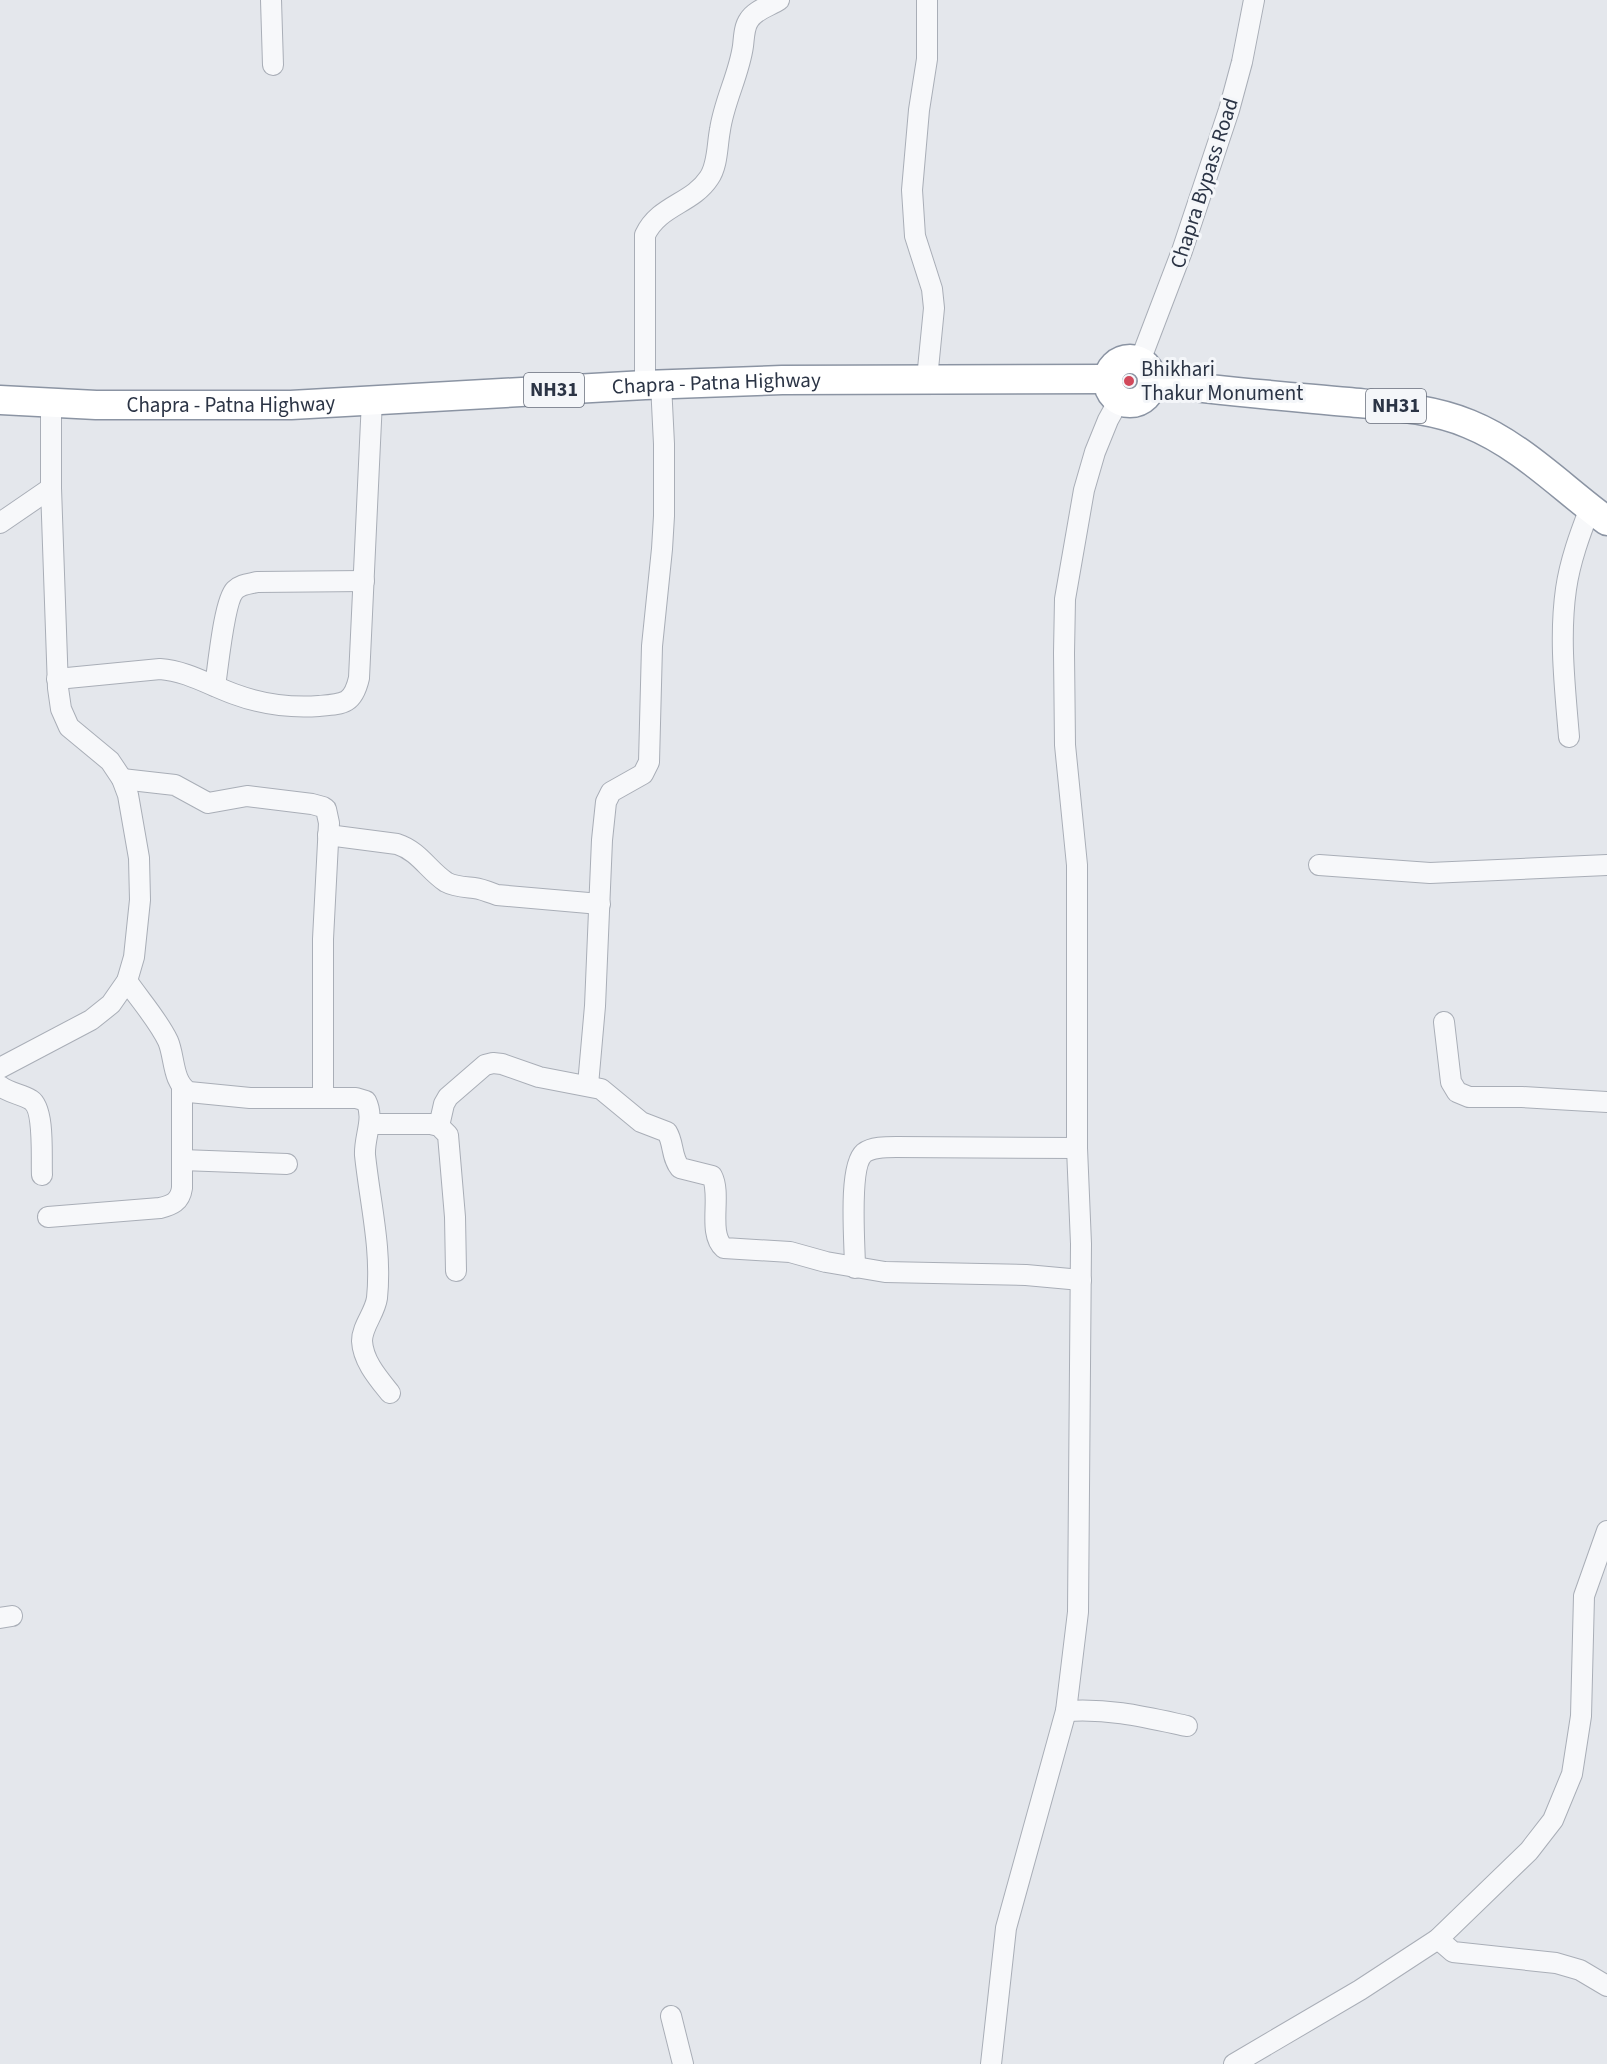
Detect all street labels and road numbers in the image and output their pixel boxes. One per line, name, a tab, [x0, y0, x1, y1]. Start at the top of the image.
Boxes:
street label: Chapra Bypass Road	[1162, 94, 1246, 272]
street label: Chapra - Patna Highway	[611, 365, 821, 402]
road number: NH31	[524, 373, 584, 407]
street label: Chapra - Patna Highway	[126, 388, 336, 420]
road number: NH31	[1366, 389, 1426, 423]

